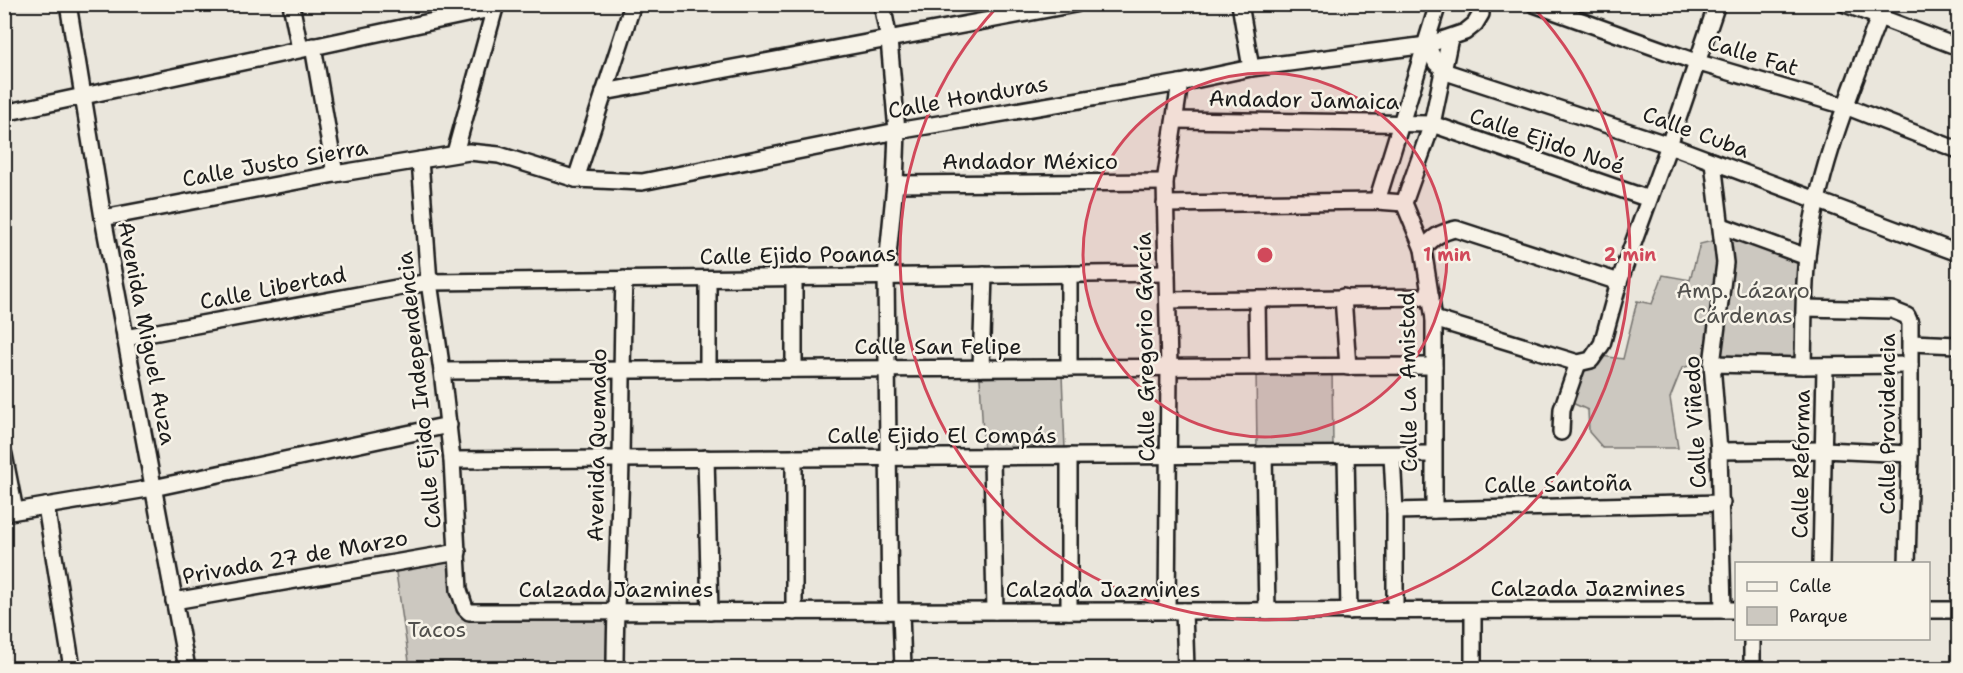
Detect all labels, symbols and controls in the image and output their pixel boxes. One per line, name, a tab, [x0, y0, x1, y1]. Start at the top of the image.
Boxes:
street label: Calle Fat	[1704, 27, 1802, 83]
street label: Calle Honduras	[886, 69, 1050, 125]
street label: Andador Jamaica	[1208, 84, 1400, 116]
street label: Calle Cuba	[1638, 99, 1754, 165]
street label: Calle Ejido Noé	[1466, 101, 1628, 181]
street label: Calle Justo Sierra	[180, 132, 370, 194]
street label: Andador México	[942, 147, 1118, 176]
street label: Avenida Miguel Auza	[111, 219, 183, 448]
street label: Calle Gregorio García	[1128, 232, 1162, 462]
street label: Calle Ejido Poanas	[699, 239, 897, 271]
text: 1 min	[1423, 243, 1471, 267]
text: 2 min	[1604, 243, 1656, 267]
centre of rings	[1255, 245, 1275, 265]
street label: Calle Ejido Independencia	[390, 250, 448, 530]
street label: Calle Libertad	[197, 260, 349, 316]
park label: Amp. Lázaro Cárdenas	[1676, 276, 1810, 330]
street label: Calle La Amistad	[1392, 292, 1424, 472]
street label: Calle San Felipe	[854, 332, 1022, 361]
street label: Calle Providencia	[1873, 333, 1902, 515]
street label: Avenida Quemado	[581, 348, 613, 542]
street label: Calle Viñedo	[1677, 355, 1713, 489]
street label: Calle Reforma	[1785, 389, 1817, 539]
street label: Calle Ejido El Compás	[827, 421, 1057, 450]
street label: Calle Santoña	[1484, 468, 1632, 500]
street label: Privada 27 de Marzo	[180, 523, 410, 591]
legend	[1735, 562, 1930, 640]
street label: Calzada Jazmines	[1490, 574, 1686, 603]
text: Calle	[1789, 574, 1832, 598]
street label: Calzada Jazmines	[518, 575, 714, 604]
street label: Calzada Jazmines	[1005, 575, 1201, 604]
text: Parque	[1789, 604, 1848, 628]
park label: Tacos	[407, 615, 467, 644]

